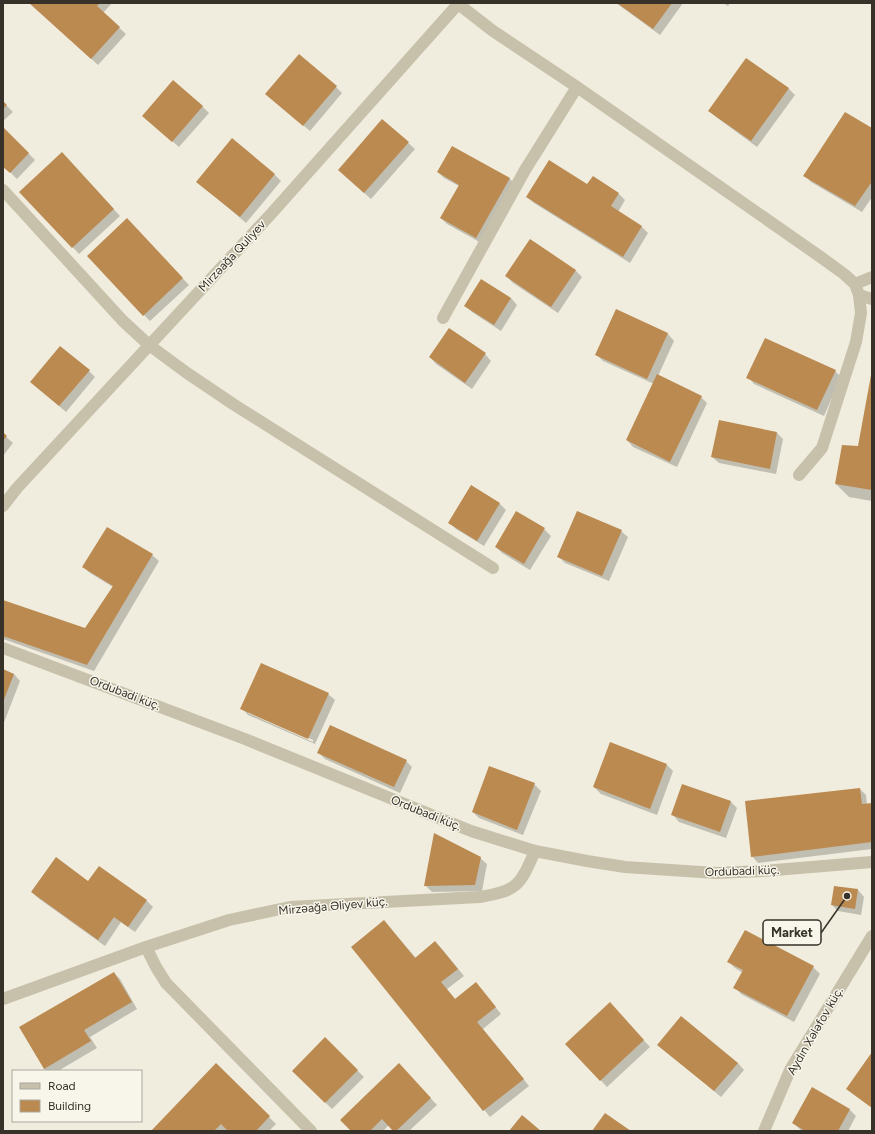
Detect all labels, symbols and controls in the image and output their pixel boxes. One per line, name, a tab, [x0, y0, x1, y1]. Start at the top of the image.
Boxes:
street label: Mirzəağa Quliyev	[195, 217, 269, 294]
street label: Ordubadi küç.	[88, 673, 162, 713]
street label: Ordubadi küç.	[389, 793, 463, 833]
street label: Ordubadi küç.	[705, 863, 779, 879]
street label: Mirzəağa Əliyev küç.	[278, 894, 388, 918]
callout: Market	[763, 920, 821, 945]
text: Market	[771, 925, 813, 940]
street label: Aydın Xələfov küç.	[784, 985, 846, 1077]
legend	[12, 1070, 142, 1122]
text: Road	[48, 1079, 76, 1093]
text: Building	[48, 1099, 91, 1113]

